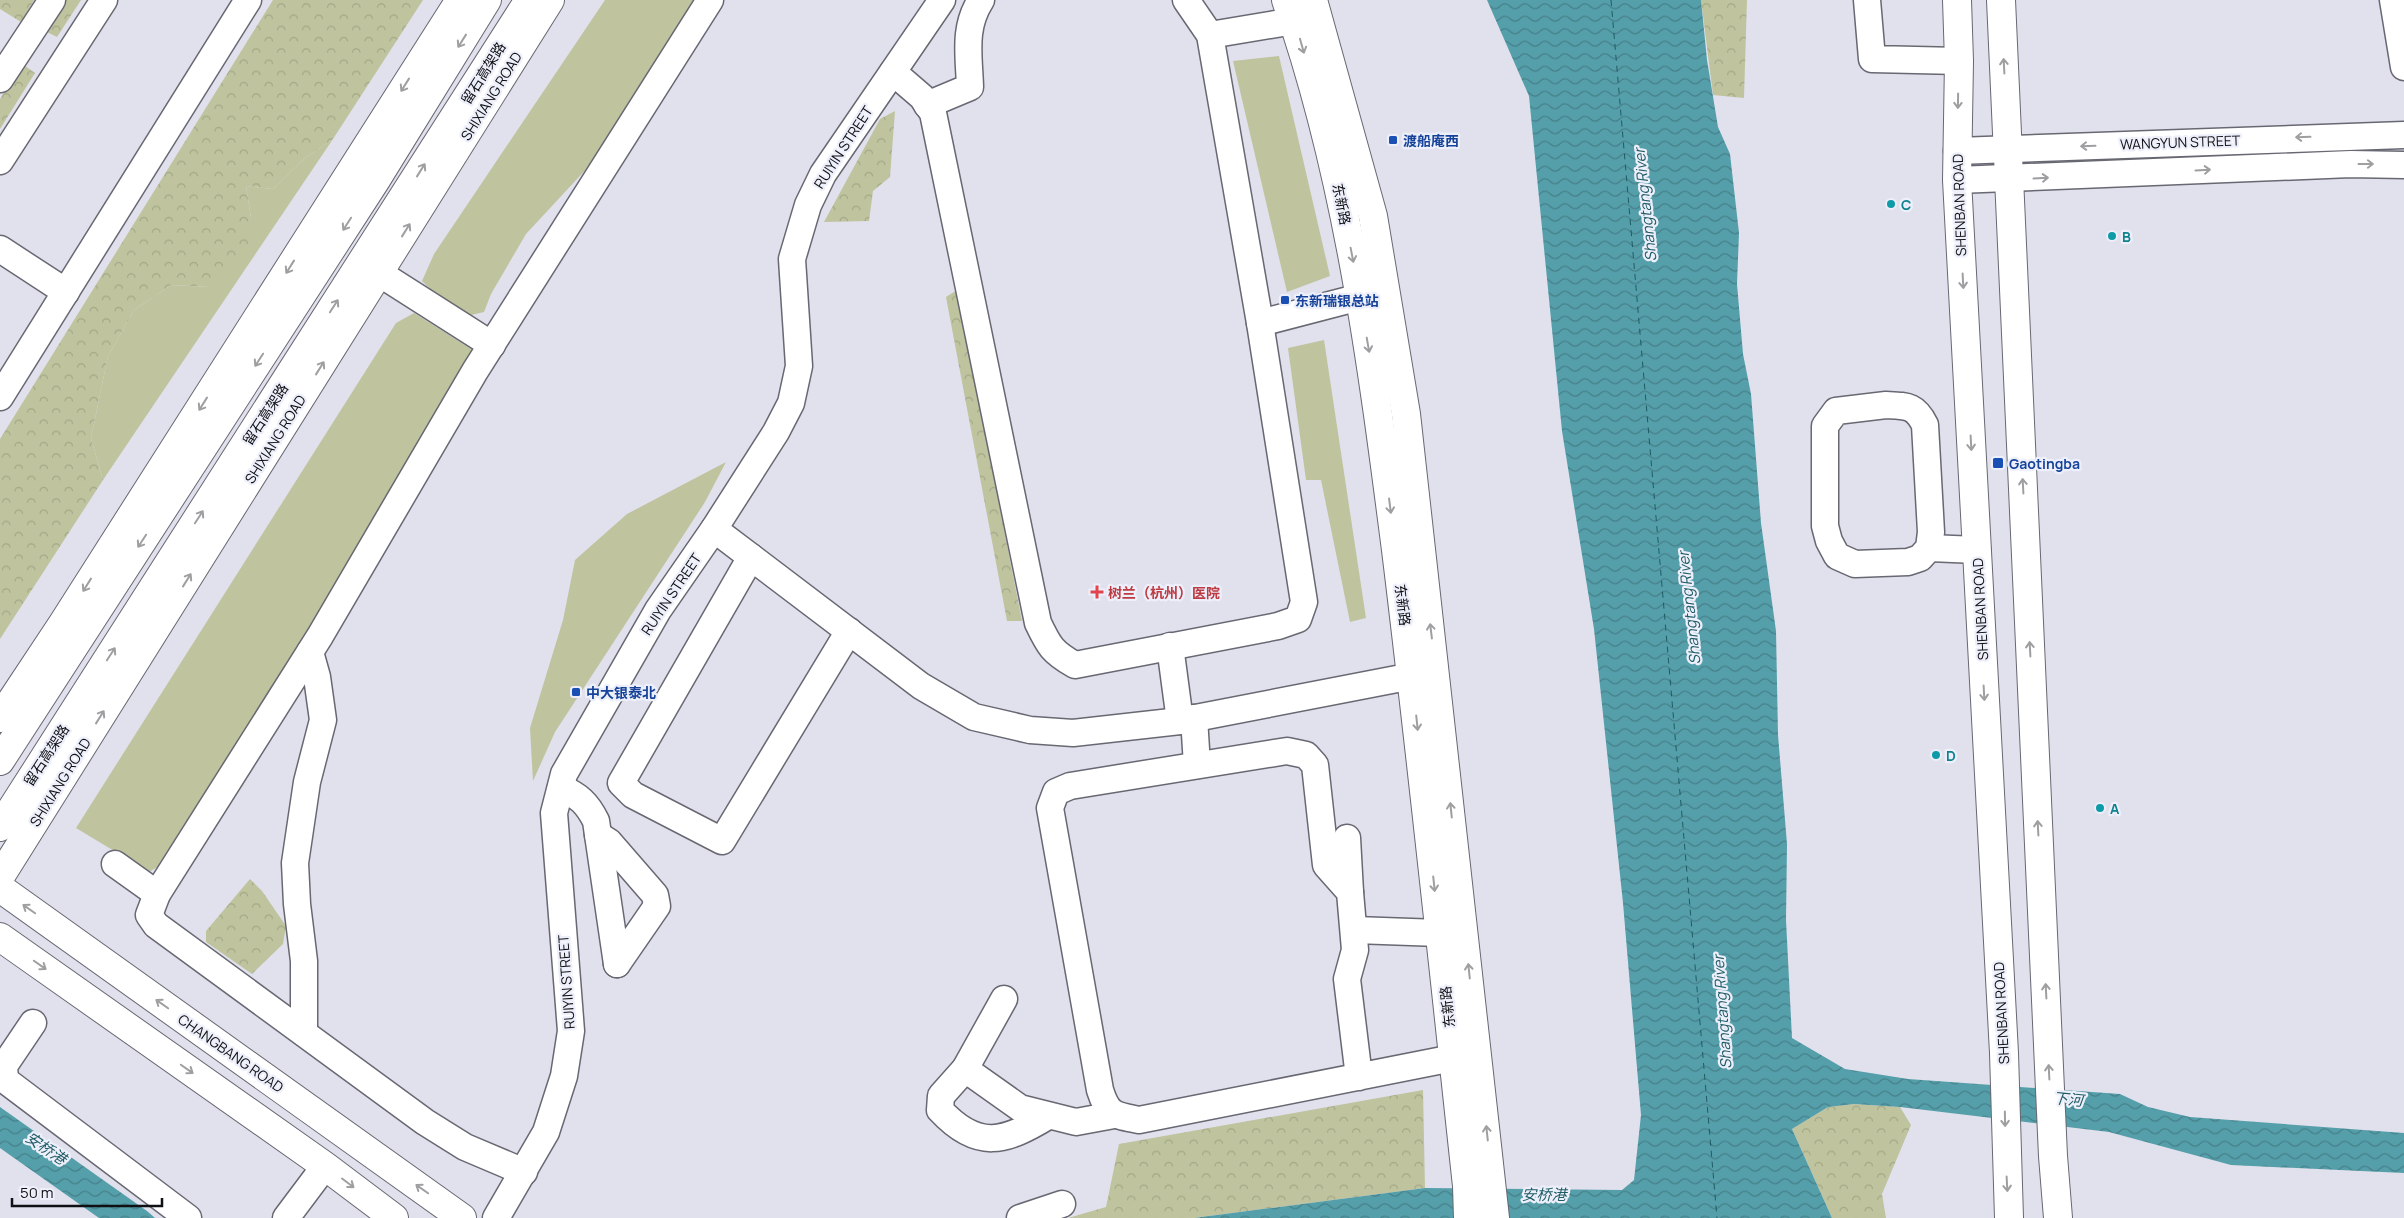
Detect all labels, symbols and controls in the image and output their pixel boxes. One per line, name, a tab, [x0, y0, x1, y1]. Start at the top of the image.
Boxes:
one-way arrow	[456, 34, 466, 48]
street label: 留石高架路	[456, 38, 510, 108]
one-way arrow	[1297, 38, 1307, 54]
street label: SHIXIANG ROAD	[456, 48, 526, 144]
one-way arrow	[2000, 58, 2009, 74]
one-way arrow	[400, 78, 410, 92]
one-way arrow	[1953, 92, 1963, 109]
street label: RUIYIN STREET	[809, 102, 877, 192]
street label: WANGYUN STREET	[2120, 130, 2241, 154]
place label: 渡船庵西	[1403, 131, 1459, 150]
one-way arrow	[2295, 133, 2311, 142]
marker: 渡船庵西	[1387, 134, 1399, 146]
one-way arrow	[2080, 141, 2096, 151]
water label: Shangtang River	[1628, 145, 1661, 263]
street label: SHENBAN ROAD	[1948, 153, 1970, 257]
one-way arrow	[2357, 159, 2373, 169]
one-way arrow	[417, 163, 427, 177]
one-way arrow	[2195, 166, 2211, 175]
one-way arrow	[2033, 174, 2049, 183]
street label: 东新路	[1329, 182, 1355, 226]
place label: C	[1901, 195, 1911, 214]
marker: C	[1885, 198, 1897, 210]
one-way arrow	[342, 216, 352, 230]
one-way arrow	[401, 224, 411, 238]
place label: B	[2122, 227, 2131, 246]
marker: B	[2106, 230, 2118, 242]
one-way arrow	[1348, 247, 1357, 263]
one-way arrow	[285, 259, 295, 273]
one-way arrow	[1958, 273, 1967, 289]
place label: 东新瑞银总站	[1295, 291, 1379, 310]
marker: 东新瑞银总站	[1279, 294, 1291, 306]
one-way arrow	[329, 300, 339, 314]
one-way arrow	[1364, 337, 1374, 353]
one-way arrow	[254, 353, 264, 367]
one-way arrow	[314, 361, 325, 375]
street label: 留石高架路	[238, 379, 292, 449]
street label: SHIXIANG ROAD	[240, 391, 310, 487]
one-way arrow	[197, 396, 207, 410]
one-way arrow	[1967, 435, 1976, 451]
place label: Gaotingba	[2009, 454, 2080, 473]
marker: Gaotingba	[1991, 456, 2005, 470]
one-way arrow	[2019, 479, 2028, 495]
one-way arrow	[1385, 498, 1395, 514]
one-way arrow	[194, 510, 204, 524]
one-way arrow	[137, 533, 147, 547]
water label: Shangtang River	[1672, 548, 1705, 666]
street label: RUIYIN STREET	[637, 549, 706, 639]
street label: SHENBAN ROAD	[1968, 557, 1992, 661]
one-way arrow	[182, 573, 192, 587]
one-way arrow	[82, 578, 92, 592]
place label: 树兰（杭州）医院	[1108, 583, 1220, 602]
street label: 东新路	[1391, 583, 1415, 627]
marker: 树兰（杭州）医院	[1090, 585, 1104, 599]
one-way arrow	[1426, 623, 1436, 639]
one-way arrow	[2026, 641, 2035, 657]
one-way arrow	[107, 647, 117, 661]
place label: 中大银泰北	[586, 683, 656, 702]
one-way arrow	[1980, 685, 1989, 701]
marker: 中大银泰北	[570, 686, 582, 698]
one-way arrow	[96, 711, 106, 725]
one-way arrow	[1412, 715, 1422, 731]
street label: 留石高架路	[19, 720, 73, 790]
street label: SHIXIANG ROAD	[25, 734, 95, 830]
place label: D	[1946, 746, 1956, 765]
marker: D	[1930, 749, 1942, 761]
place label: A	[2110, 799, 2120, 818]
one-way arrow	[1446, 802, 1456, 818]
marker: A	[2094, 802, 2106, 814]
one-way arrow	[2034, 821, 2043, 837]
one-way arrow	[1429, 876, 1439, 892]
one-way arrow	[23, 904, 37, 914]
street label: RUIYIN STREET	[553, 933, 579, 1030]
water label: Shangtang River	[1707, 952, 1736, 1070]
one-way arrow	[33, 960, 47, 970]
street label: SHENBAN ROAD	[1989, 961, 2013, 1065]
one-way arrow	[1464, 964, 1474, 980]
one-way arrow	[2041, 983, 2050, 999]
street label: 东新路	[1435, 985, 1459, 1029]
one-way arrow	[156, 998, 169, 1009]
street label: CHANGBANG ROAD	[175, 1009, 287, 1097]
one-way arrow	[180, 1064, 194, 1074]
one-way arrow	[2045, 1065, 2054, 1081]
water label: 下河	[2052, 1087, 2087, 1111]
one-way arrow	[2000, 1110, 2010, 1127]
one-way arrow	[1482, 1125, 1492, 1141]
water label: 安桥港	[21, 1127, 72, 1170]
scale bar	[12, 1176, 162, 1208]
one-way arrow	[2003, 1176, 2012, 1192]
one-way arrow	[341, 1178, 354, 1189]
text: 50 m	[20, 1182, 54, 1203]
one-way arrow	[416, 1184, 430, 1194]
water label: 安桥港	[1521, 1184, 1568, 1205]

